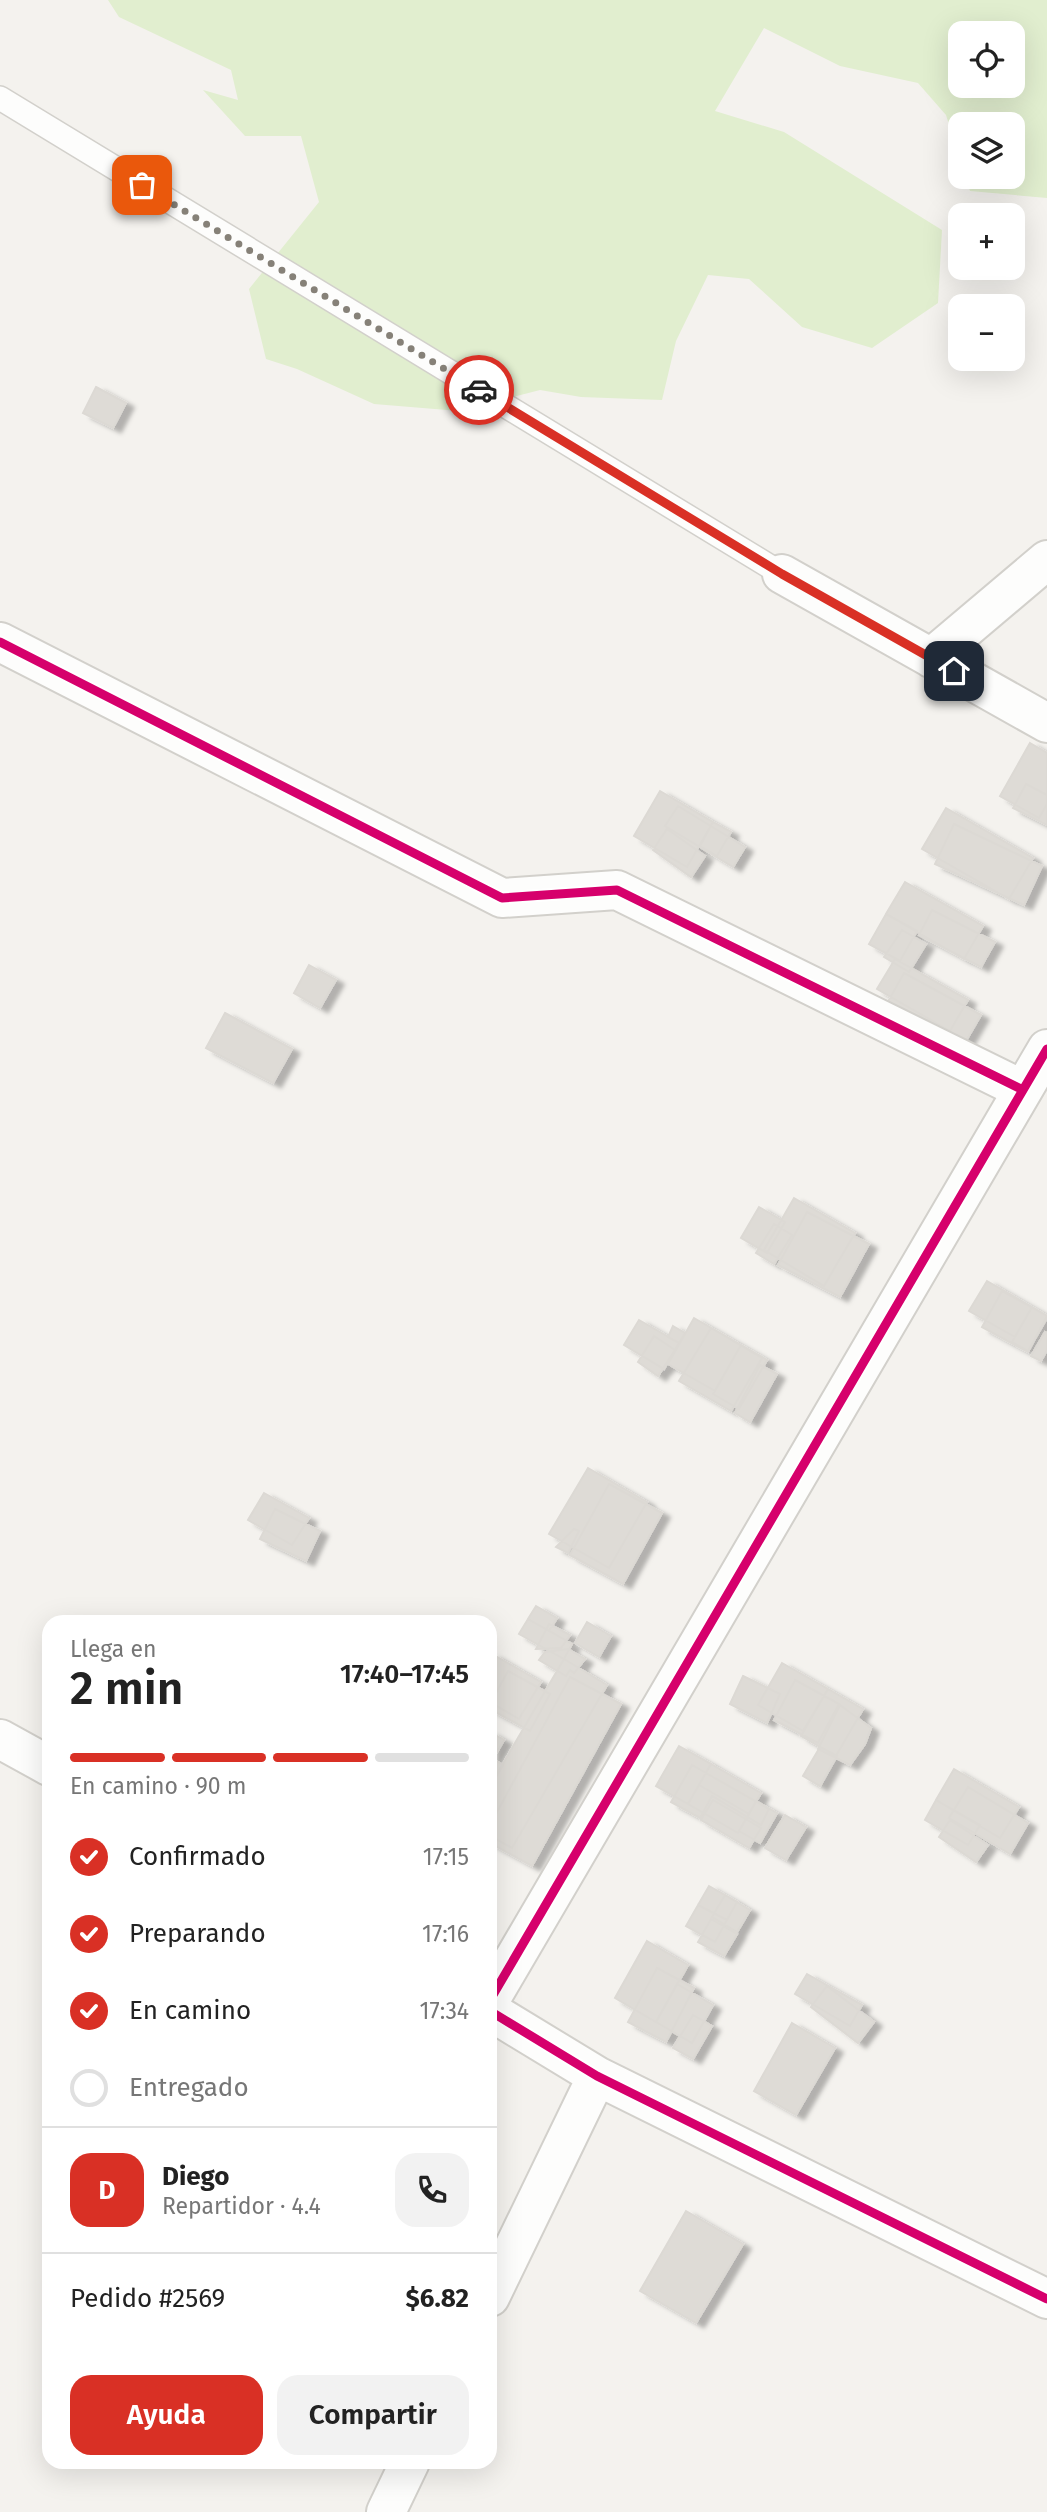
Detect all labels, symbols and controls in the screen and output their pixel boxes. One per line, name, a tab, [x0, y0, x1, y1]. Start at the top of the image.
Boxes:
map controls	[948, 21, 1025, 371]
button: locate	[948, 21, 1025, 98]
button: layers	[948, 112, 1025, 189]
pin	[112, 155, 172, 215]
icon: bag	[123, 166, 161, 204]
button: +	[948, 203, 1025, 280]
button: −	[948, 294, 1025, 371]
courier	[444, 355, 514, 425]
icon: car	[460, 371, 498, 409]
pin	[924, 641, 984, 701]
icon: home	[935, 652, 973, 690]
text: Llega en	[70, 1635, 156, 1663]
text: 17:40–17:45	[340, 1659, 469, 1690]
text: 2 min	[70, 1661, 183, 1716]
text: En camino · 90 m	[70, 1772, 246, 1800]
icon: check	[70, 1838, 108, 1876]
text: Confirmado	[129, 1841, 266, 1872]
text: 17:15	[423, 1843, 469, 1871]
icon: check	[70, 1915, 108, 1953]
text: Preparando	[129, 1918, 266, 1949]
text: 17:16	[422, 1920, 469, 1948]
icon: check	[70, 1992, 108, 2030]
text: En camino	[129, 1995, 251, 2026]
text: 17:34	[420, 1997, 469, 2025]
text: Entregado	[129, 2072, 249, 2103]
button: phone	[395, 2153, 469, 2227]
text: Diego	[162, 2161, 230, 2192]
text: D	[99, 2175, 115, 2206]
text: Repartidor · 4.4	[162, 2192, 321, 2220]
text: Pedido #2569	[70, 2283, 225, 2314]
text: $6.82	[406, 2283, 469, 2314]
button: Ayuda	[70, 2375, 263, 2455]
button: Compartir	[277, 2375, 469, 2455]

